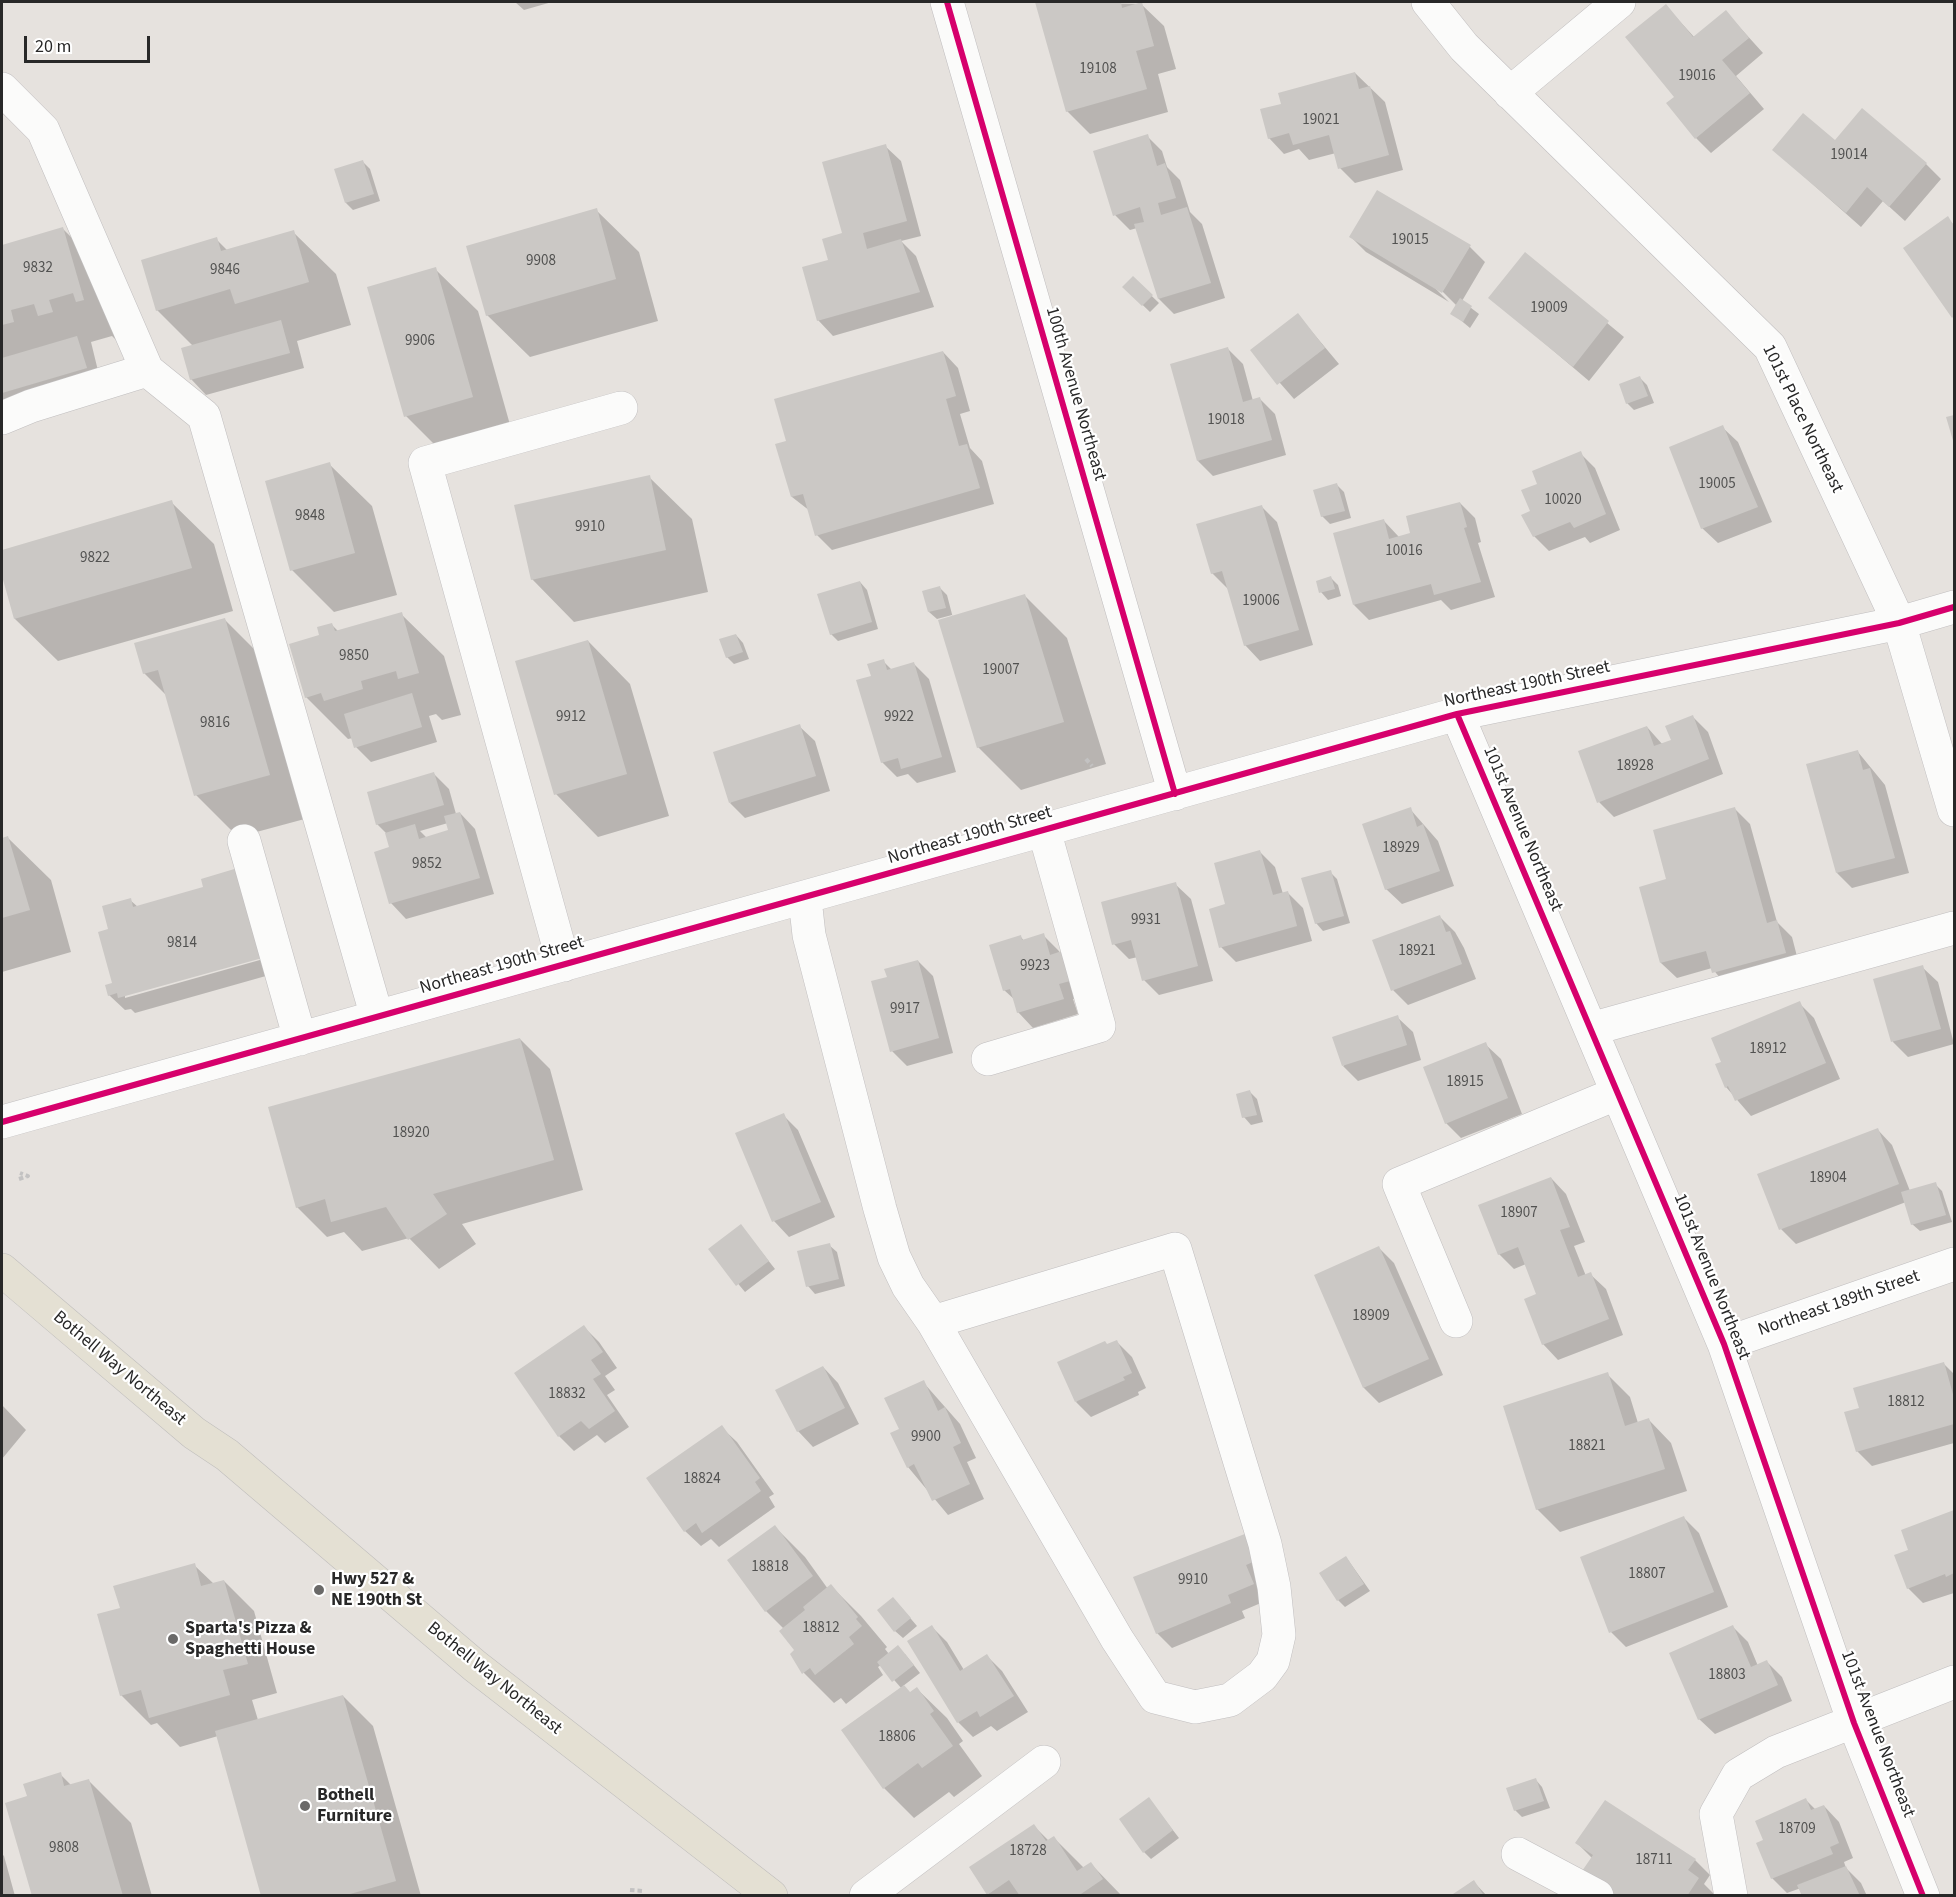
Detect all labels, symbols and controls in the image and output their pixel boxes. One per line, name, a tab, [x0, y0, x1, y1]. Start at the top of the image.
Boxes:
scale bar	[27, 24, 153, 62]
text: 20 m	[35, 34, 71, 59]
house number: 19108	[1079, 61, 1117, 79]
house number: 19016	[1678, 68, 1716, 86]
house number: 19021	[1302, 112, 1340, 130]
house number: 19014	[1830, 147, 1868, 165]
house number: 19015	[1391, 232, 1429, 250]
house number: 9908	[526, 253, 556, 271]
house number: 9832	[23, 260, 53, 278]
house number: 9846	[210, 262, 240, 280]
house number: 19009	[1530, 300, 1568, 318]
street label: 100th Avenue Northeast	[1040, 305, 1110, 483]
house number: 9906	[405, 333, 435, 351]
street label: 101st Place Northeast	[1757, 341, 1847, 497]
house number: 19018	[1207, 412, 1245, 430]
house number: 19005	[1698, 476, 1736, 494]
house number: 10020	[1544, 492, 1582, 510]
house number: 9848	[295, 508, 325, 526]
house number: 9910	[575, 519, 605, 537]
house number: 10016	[1385, 543, 1423, 561]
house number: 9822	[80, 550, 110, 568]
house number: 19006	[1242, 593, 1280, 611]
house number: 9850	[339, 648, 369, 666]
street label: Northeast 190th Street	[1442, 657, 1612, 713]
house number: 19007	[982, 662, 1020, 680]
house number: 9912	[556, 709, 586, 727]
house number: 9922	[884, 709, 914, 727]
house number: 9816	[200, 715, 230, 733]
street label: 101st Avenue Northeast	[1477, 743, 1567, 915]
house number: 18928	[1616, 758, 1654, 776]
street label: Northeast 190th Street	[886, 802, 1054, 870]
house number: 18929	[1382, 840, 1420, 858]
house number: 9852	[412, 856, 442, 874]
house number: 9931	[1131, 912, 1161, 930]
street label: Northeast 190th Street	[418, 932, 586, 1000]
house number: 9814	[167, 935, 197, 953]
house number: 18921	[1398, 943, 1436, 961]
house number: 9923	[1020, 958, 1050, 976]
house number: 9917	[890, 1001, 920, 1019]
house number: 18912	[1749, 1041, 1787, 1059]
house number: 18915	[1446, 1074, 1484, 1092]
house number: 18920	[392, 1125, 430, 1143]
house number: 18904	[1809, 1170, 1847, 1188]
street label: 101st Avenue Northeast	[1668, 1191, 1754, 1363]
house number: 18907	[1500, 1205, 1538, 1223]
street label: Northeast 189th Street	[1755, 1266, 1923, 1342]
street label: Bothell Way Northeast	[48, 1307, 190, 1431]
house number: 18909	[1352, 1308, 1390, 1326]
house number: 18832	[548, 1386, 586, 1404]
house number: 18812	[1887, 1394, 1925, 1412]
house number: 9900	[911, 1429, 941, 1447]
house number: 18821	[1568, 1438, 1606, 1456]
house number: 18824	[683, 1471, 721, 1489]
house number: 18818	[751, 1559, 789, 1577]
house number: 18807	[1628, 1566, 1666, 1584]
place label: Hwy 527 & NE 190th St	[331, 1569, 422, 1612]
house number: 9910	[1178, 1572, 1208, 1590]
marker: Hwy 527 & NE 190th St	[312, 1583, 326, 1597]
place label: Sparta's Pizza & Spaghetti House	[185, 1618, 315, 1660]
street label: Bothell Way Northeast	[422, 1618, 566, 1740]
house number: 18812	[802, 1620, 840, 1638]
marker: Sparta's Pizza & Spaghetti House	[166, 1632, 180, 1646]
street label: 101st Avenue Northeast	[1835, 1647, 1919, 1821]
house number: 18803	[1708, 1667, 1746, 1685]
house number: 18806	[878, 1729, 916, 1747]
place label: Bothell Furniture	[317, 1785, 392, 1828]
marker: Bothell Furniture	[298, 1799, 312, 1813]
house number: 18709	[1778, 1821, 1816, 1839]
house number: 9808	[49, 1840, 79, 1858]
house number: 18728	[1009, 1843, 1047, 1861]
house number: 18711	[1635, 1852, 1673, 1870]

